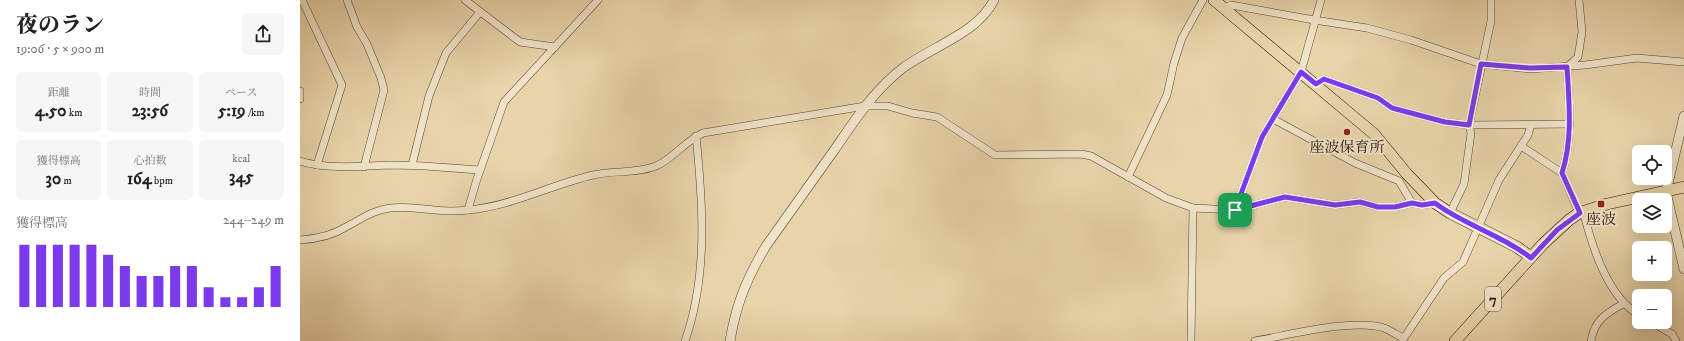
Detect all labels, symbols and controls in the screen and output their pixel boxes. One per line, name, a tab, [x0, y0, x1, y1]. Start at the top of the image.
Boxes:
text: 夜のラン	[16, 12, 104, 39]
button: share	[242, 13, 284, 55]
text: 19:06 · 5 × 900 m	[16, 41, 104, 57]
text: 距離	[48, 86, 70, 100]
text: 時間	[139, 86, 161, 100]
text: ペース	[225, 86, 258, 100]
text: 4.50	[35, 100, 66, 122]
text: 23:56	[132, 100, 168, 122]
text: 5:19	[218, 100, 246, 122]
text: km	[66, 106, 83, 120]
text: /km	[246, 106, 265, 120]
marker: 座波保育所	[1342, 127, 1352, 137]
place label: 座波保育所	[1309, 138, 1385, 157]
map controls	[1632, 145, 1672, 329]
button: locate	[1632, 145, 1672, 185]
text: kcal	[232, 152, 250, 166]
text: 獲得標高	[37, 154, 81, 168]
text: 心拍数	[133, 154, 166, 168]
text: 345	[229, 166, 254, 188]
text: 30	[46, 168, 61, 190]
text: 164	[127, 168, 152, 190]
text: m	[61, 174, 72, 188]
text: bpm	[152, 174, 173, 188]
pin	[1218, 193, 1252, 227]
button: layers	[1632, 193, 1672, 233]
icon: arrive	[1224, 199, 1246, 221]
marker: 座波	[1596, 199, 1606, 209]
place label: 座波	[1586, 210, 1616, 229]
text: 244–249 m	[223, 212, 284, 228]
text: 獲得標高	[16, 215, 68, 231]
button: +	[1632, 241, 1672, 281]
road number: 7	[1485, 287, 1501, 311]
button: −	[1632, 289, 1672, 329]

